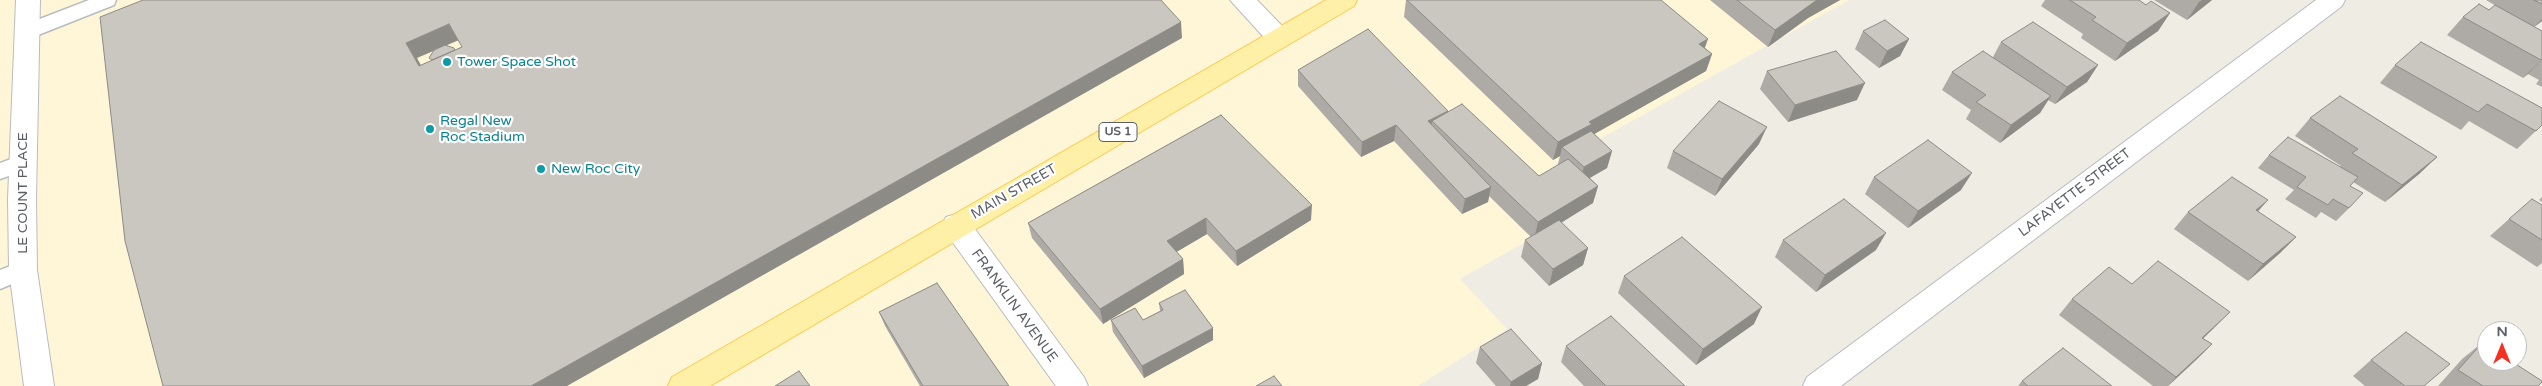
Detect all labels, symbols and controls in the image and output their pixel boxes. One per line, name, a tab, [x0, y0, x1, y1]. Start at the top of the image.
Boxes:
place label: Tower Space Shot	[457, 54, 576, 70]
marker: Tower Space Shot	[441, 56, 453, 68]
place label: Regal New Roc Stadium	[440, 113, 525, 146]
road number: US 1	[1099, 122, 1137, 142]
marker: Regal New Roc Stadium	[424, 123, 436, 135]
street label: LE COUNT PLACE	[15, 132, 31, 254]
street label: LAFAYETTE STREET	[2016, 145, 2134, 241]
place label: New Roc City	[551, 161, 640, 177]
street label: MAIN STREET	[968, 161, 1060, 223]
marker: New Roc City	[535, 163, 547, 175]
street label: FRANKLIN AVENUE	[967, 246, 1061, 366]
north arrow	[2477, 321, 2527, 371]
text: N	[2496, 323, 2508, 340]

